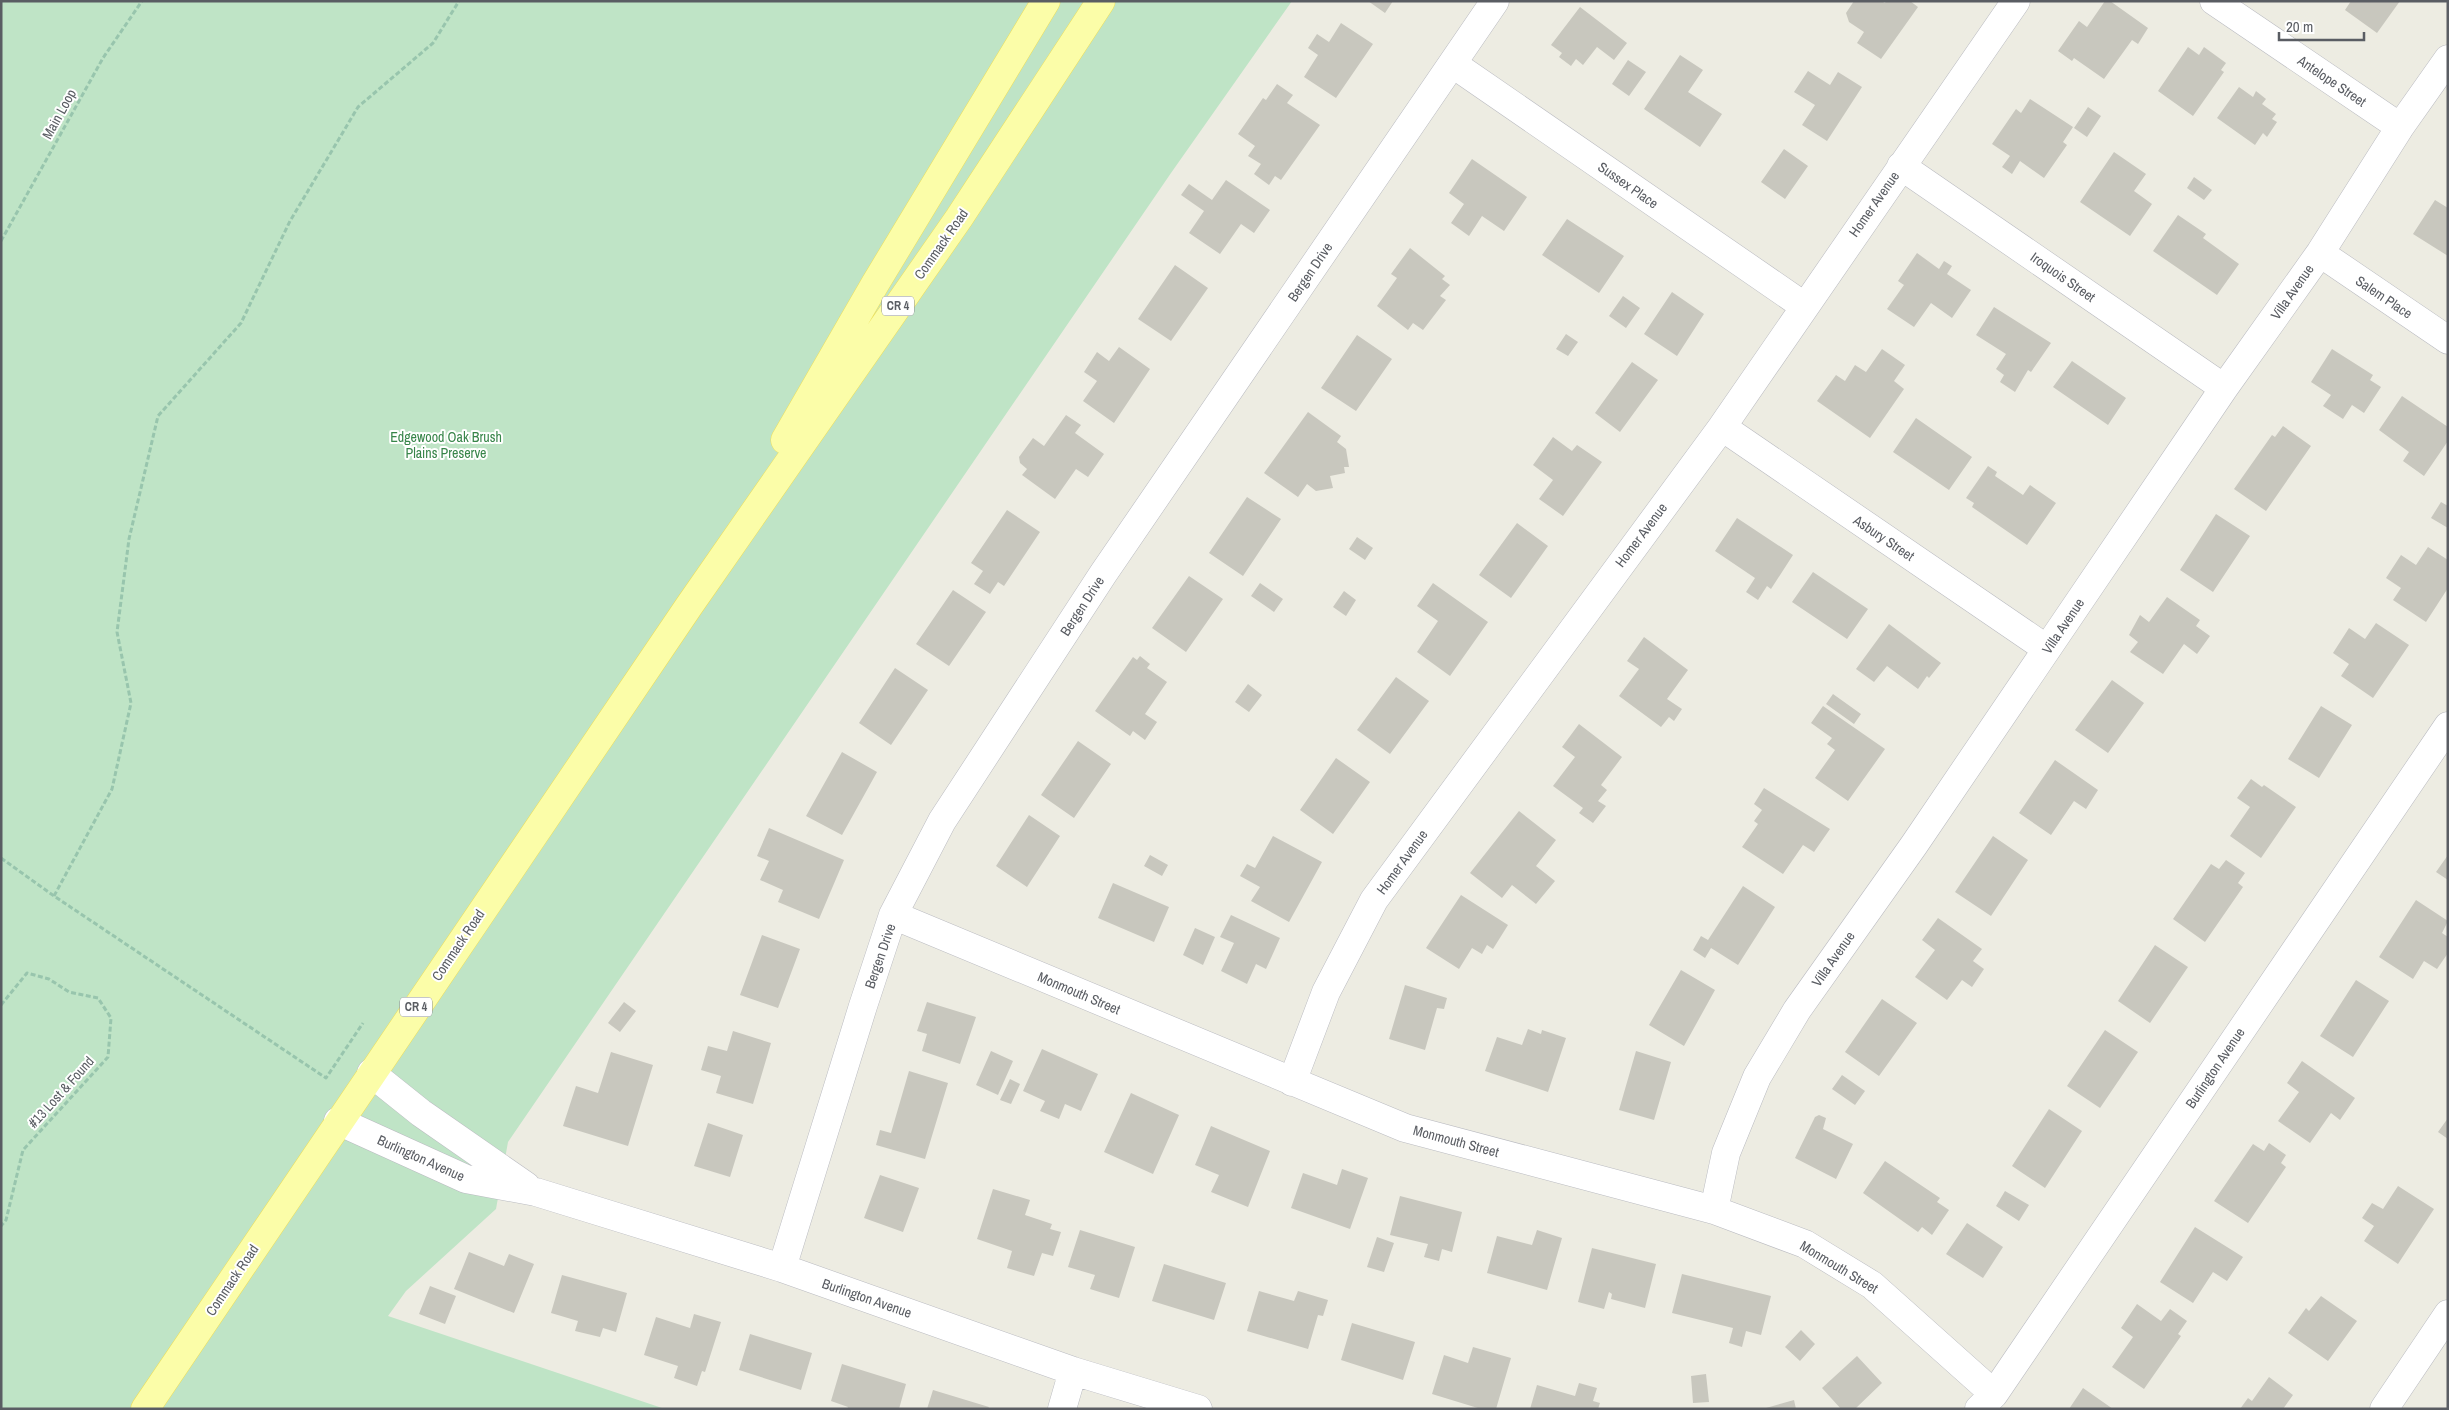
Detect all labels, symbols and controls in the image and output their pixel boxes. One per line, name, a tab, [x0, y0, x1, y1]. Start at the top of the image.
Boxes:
scale bar	[2279, 10, 2364, 42]
text: 20 m	[2286, 16, 2313, 37]
street label: Antelope Street	[2293, 51, 2370, 111]
street label: Main Loop	[38, 86, 80, 142]
street label: Sussex Place	[1594, 158, 1662, 212]
street label: Homer Avenue	[1845, 168, 1903, 240]
street label: Commack Road	[910, 205, 972, 283]
street label: Bergen Drive	[1284, 239, 1336, 305]
street label: Iroquois Street	[2027, 248, 2099, 306]
street label: Villa Avenue	[2266, 261, 2318, 323]
street label: Salem Place	[2352, 272, 2416, 322]
road number: CR 4	[882, 296, 914, 316]
park label: Edgewood Oak Brush Plains Preserve	[390, 428, 502, 462]
street label: Homer Avenue	[1611, 499, 1671, 571]
street label: Asbury Street	[1849, 511, 1918, 565]
street label: Bergen Drive	[1056, 573, 1108, 639]
street label: Villa Avenue	[2038, 595, 2088, 657]
street label: Homer Avenue	[1372, 826, 1432, 898]
street label: Commack Road	[428, 906, 488, 984]
street label: Bergen Drive	[860, 921, 900, 991]
street label: Villa Avenue	[1807, 928, 1859, 990]
street label: Monmouth Street	[1035, 968, 1123, 1018]
road number: CR 4	[400, 998, 432, 1016]
street label: Burlington Avenue	[2181, 1024, 2249, 1112]
street label: #13 Lost & Found	[24, 1053, 98, 1131]
street label: Monmouth Street	[1411, 1121, 1501, 1161]
street label: Burlington Avenue	[375, 1131, 467, 1185]
street label: Monmouth Street	[1797, 1237, 1881, 1297]
street label: Commack Road	[202, 1241, 262, 1319]
street label: Burlington Avenue	[820, 1274, 914, 1322]

